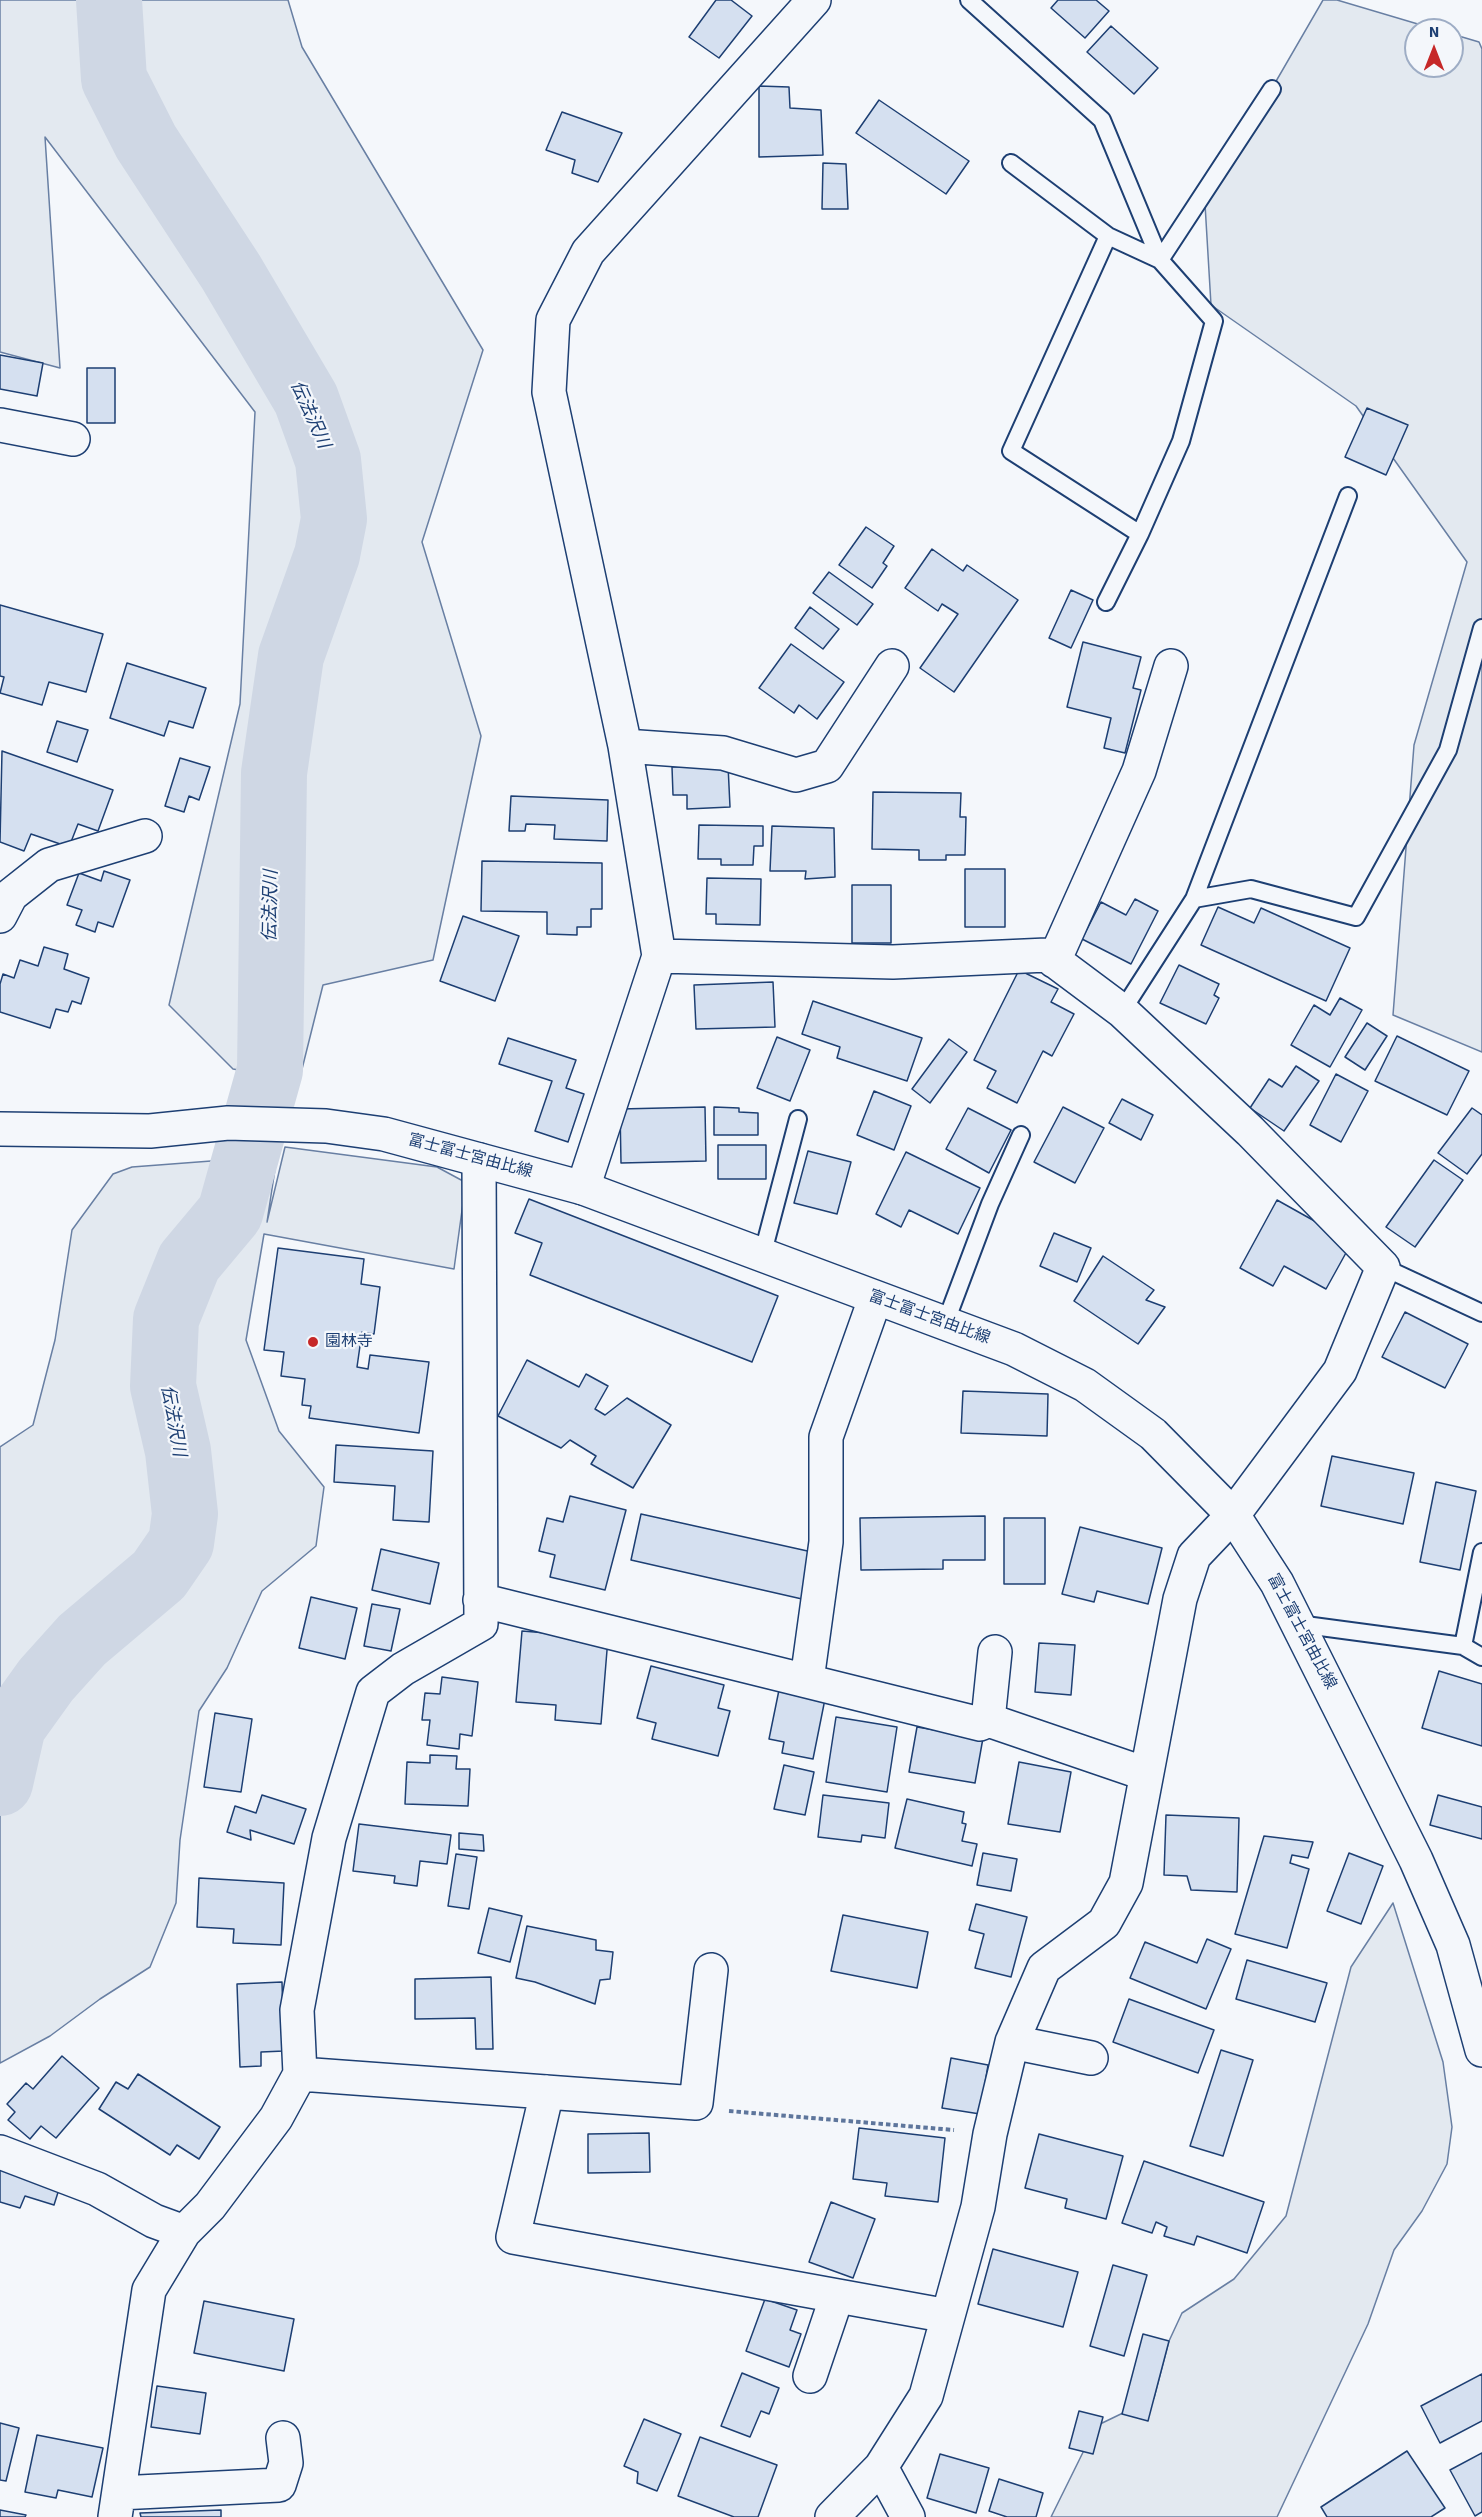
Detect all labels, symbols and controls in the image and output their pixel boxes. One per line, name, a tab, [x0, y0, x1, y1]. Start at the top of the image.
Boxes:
north arrow	[1404, 18, 1464, 78]
text: N	[1429, 21, 1439, 43]
water label: 伝法沢川	[284, 378, 334, 452]
water label: 伝法沢川	[261, 870, 283, 942]
street label: 富士富士宮由比線	[406, 1131, 534, 1183]
street label: 富士富士宮由比線	[866, 1287, 992, 1349]
place label: 園林寺	[325, 1332, 373, 1352]
marker: 園林寺	[306, 1335, 320, 1349]
water label: 伝法沢川	[155, 1384, 189, 1458]
street label: 富士富士宮由比線	[1262, 1571, 1340, 1693]

